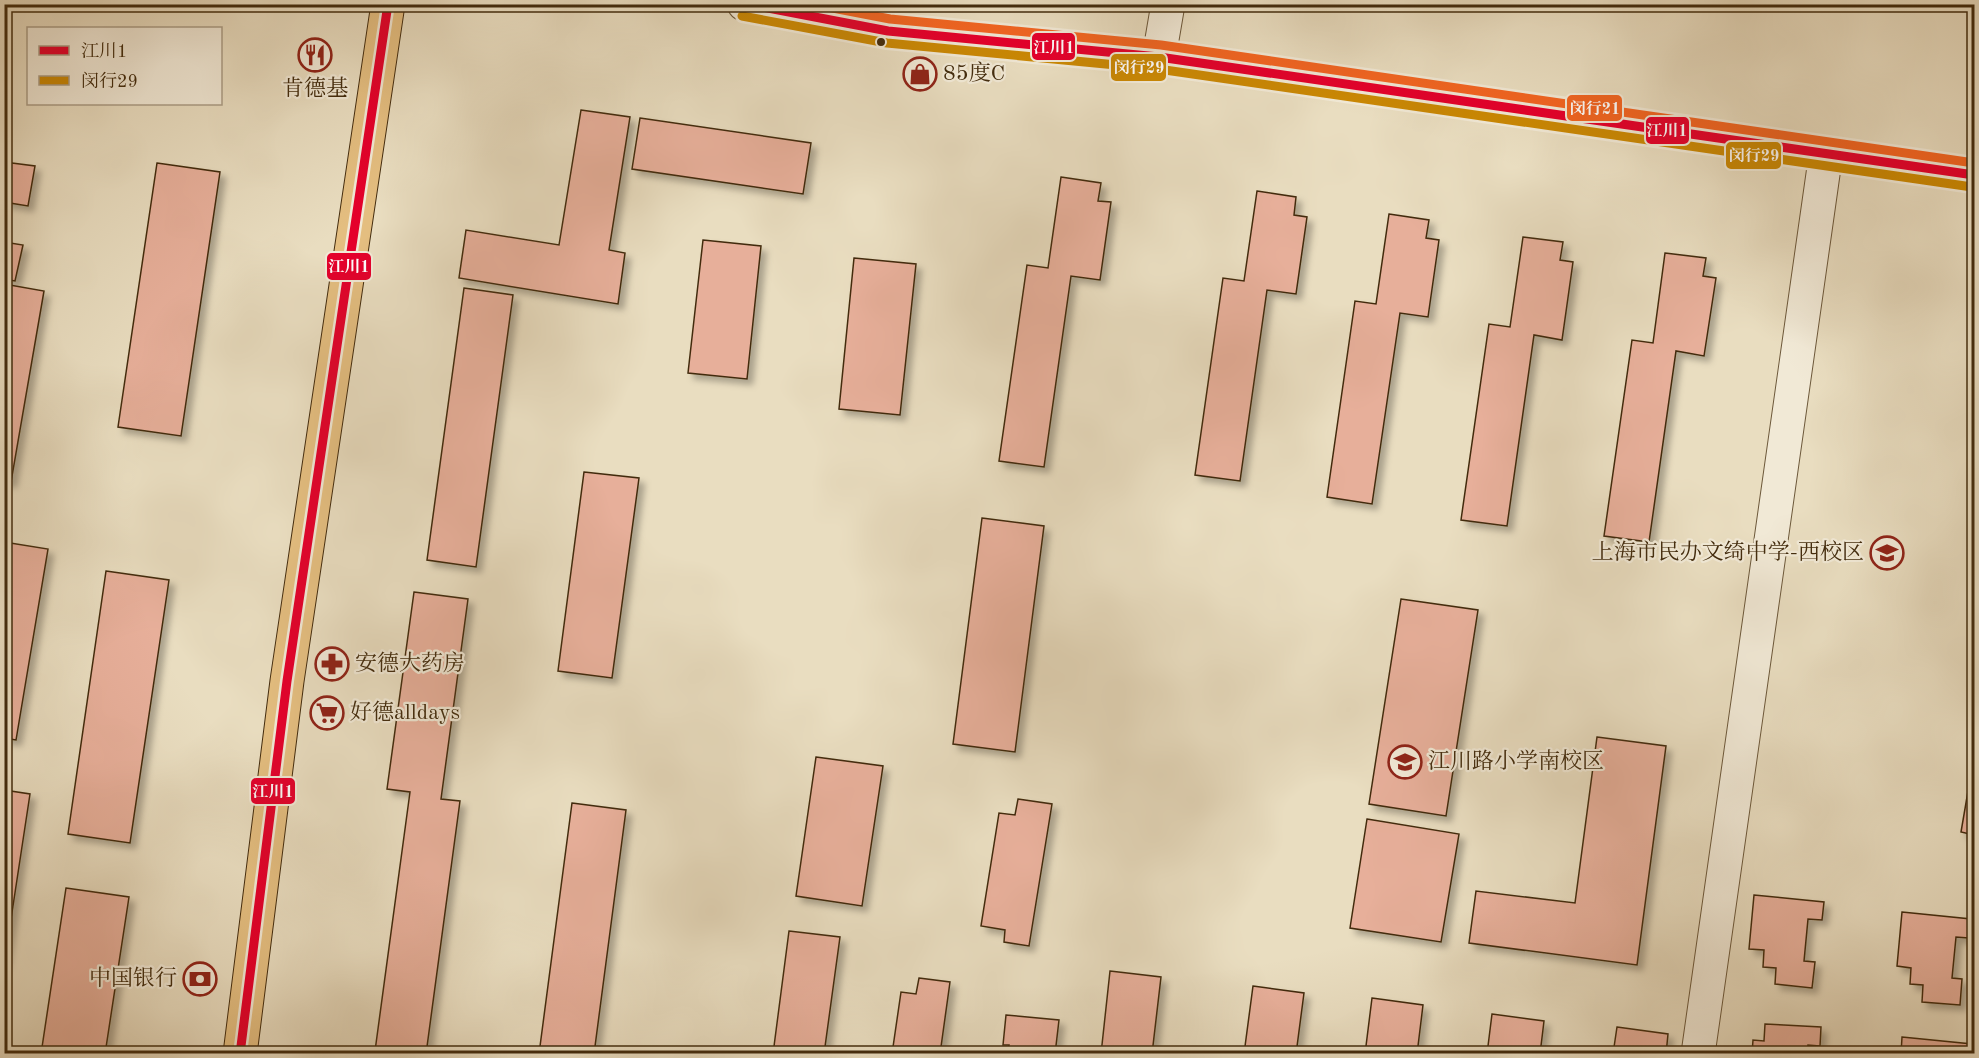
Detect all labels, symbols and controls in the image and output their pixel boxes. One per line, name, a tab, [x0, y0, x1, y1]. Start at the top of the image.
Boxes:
legend	[27, 27, 222, 105]
line badge: 江川1	[1031, 32, 1076, 61]
unlabelled marker	[875, 36, 887, 48]
restaurant icon: 肯德基	[297, 37, 333, 73]
text: 江川1	[1033, 39, 1075, 57]
text: 江川1	[81, 42, 127, 61]
line badge: 闵行29	[1110, 53, 1167, 82]
shop icon: 85度C	[902, 56, 938, 92]
text: 闵行29	[1114, 59, 1164, 77]
place label: 85度C	[943, 61, 1005, 85]
text: 闵行29	[81, 71, 138, 91]
place label: 肯德基	[282, 76, 348, 100]
line badge: 闵行21	[1566, 94, 1623, 122]
text: 闵行21	[1570, 100, 1620, 118]
line badge: 江川1	[1645, 116, 1690, 145]
text: 江川1	[1646, 122, 1688, 140]
line badge: 闵行29	[1725, 141, 1782, 170]
text: 闵行29	[1729, 147, 1779, 165]
line badge: 江川1	[326, 252, 372, 281]
text: 江川1	[328, 258, 370, 276]
school or university icon: 上海市民办文绮中学-西校区	[1869, 535, 1905, 571]
place label: 上海市民办文绮中学-西校区	[1592, 540, 1864, 564]
pharmacy icon: 安德大药房	[314, 646, 350, 682]
place label: 安德大药房	[355, 651, 465, 675]
supermarket icon: 好德alldays	[309, 695, 345, 731]
place label: 好德alldays	[350, 700, 460, 724]
school or university icon: 江川路小学南校区	[1387, 744, 1423, 780]
place label: 江川路小学南校区	[1428, 749, 1604, 773]
line badge: 江川1	[250, 777, 296, 805]
text: 江川1	[252, 783, 294, 801]
bank icon: 中国银行	[182, 961, 218, 997]
place label: 中国银行	[89, 966, 177, 990]

